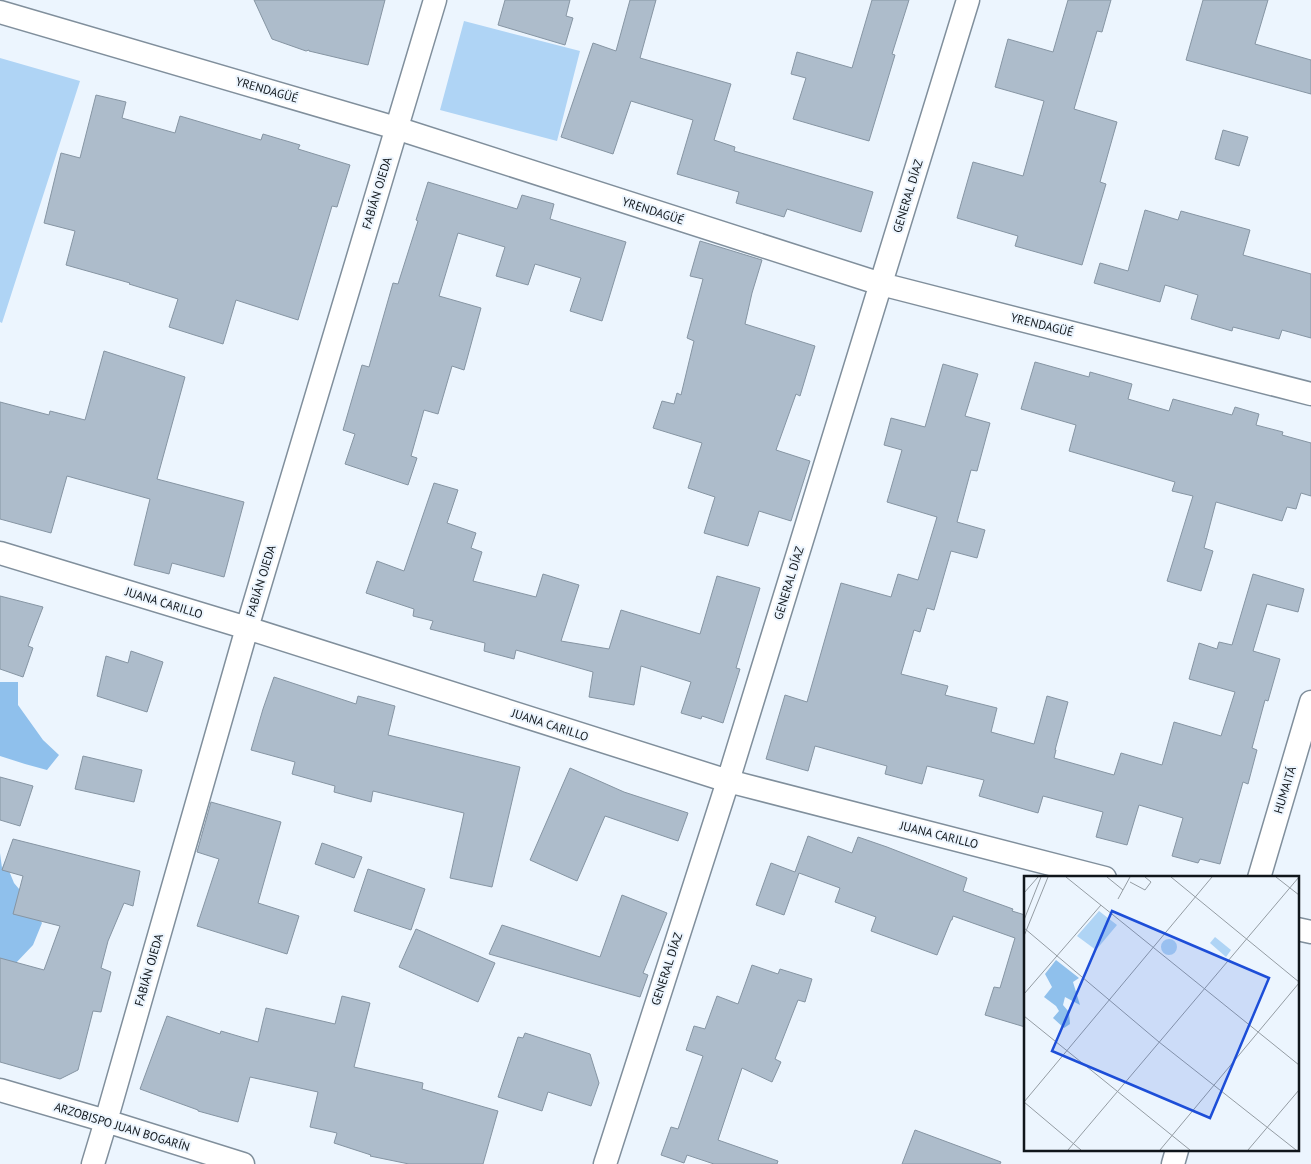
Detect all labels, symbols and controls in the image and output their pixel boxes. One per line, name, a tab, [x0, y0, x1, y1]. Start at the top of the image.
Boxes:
street label: YRENDAGÜÉ	[234, 73, 300, 106]
street label: FABIÁN OJEDA	[358, 155, 395, 231]
street label: GENERAL DÍAZ	[889, 157, 926, 234]
street label: YRENDAGÜÉ	[620, 193, 686, 228]
street label: YRENDAGÜÉ	[1009, 309, 1075, 340]
street label: FABIÁN OJEDA	[242, 543, 279, 619]
street label: GENERAL DÍAZ	[770, 544, 807, 621]
street label: JUANA CARILLO	[123, 583, 205, 621]
street label: JUANA CARILLO	[509, 705, 591, 744]
street label: HUMAITÁ	[1270, 764, 1299, 815]
street label: JUANA CARILLO	[897, 817, 980, 851]
inset map	[1024, 876, 1298, 1152]
street label: GENERAL DÍAZ	[648, 930, 686, 1007]
street label: FABIÁN OJEDA	[131, 932, 166, 1008]
street label: ARZOBISPO JUAN BOGARÍN	[53, 1099, 192, 1154]

